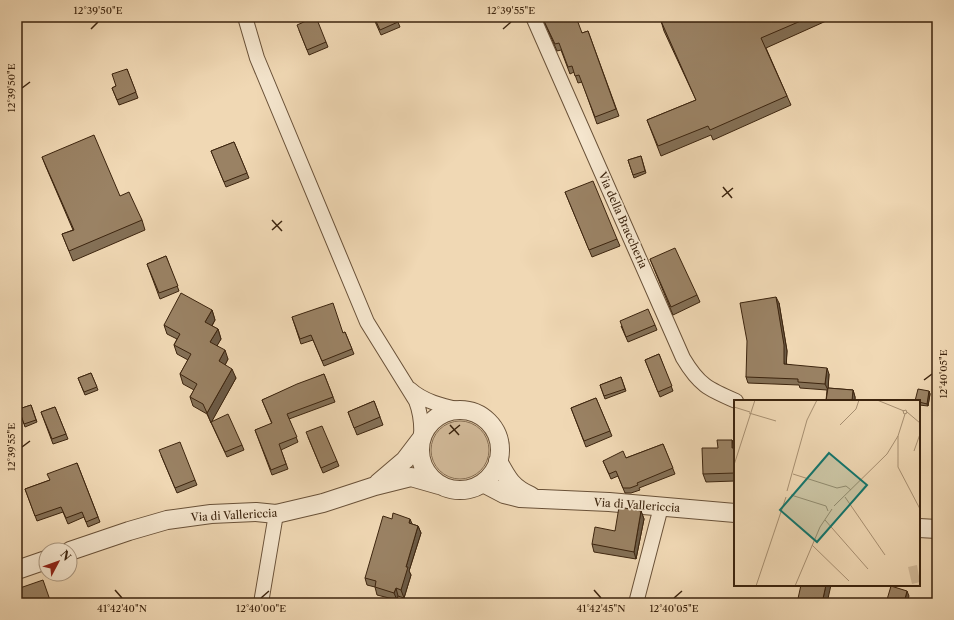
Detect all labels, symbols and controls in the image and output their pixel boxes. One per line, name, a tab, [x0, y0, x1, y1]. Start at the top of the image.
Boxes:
text: 12°39'50"E	[73, 4, 123, 17]
text: 12°39'55"E	[487, 4, 535, 17]
text: 12°39'50"E	[5, 63, 18, 113]
street label: Via della Braccheria	[595, 169, 651, 271]
text: 12°40'05"E	[937, 349, 950, 399]
inset map	[734, 400, 920, 586]
text: 12°39'55"E	[5, 423, 18, 471]
street label: Via di Vallericcia	[592, 495, 681, 515]
street label: Via di Vallericcia	[189, 506, 278, 524]
north arrow	[38, 542, 78, 582]
text: N	[57, 547, 74, 564]
text: 41°42'40"N	[97, 602, 147, 615]
text: 12°40'00"E	[236, 602, 286, 615]
text: 41°42'45"N	[577, 602, 625, 615]
text: 12°40'05"E	[649, 602, 699, 615]

